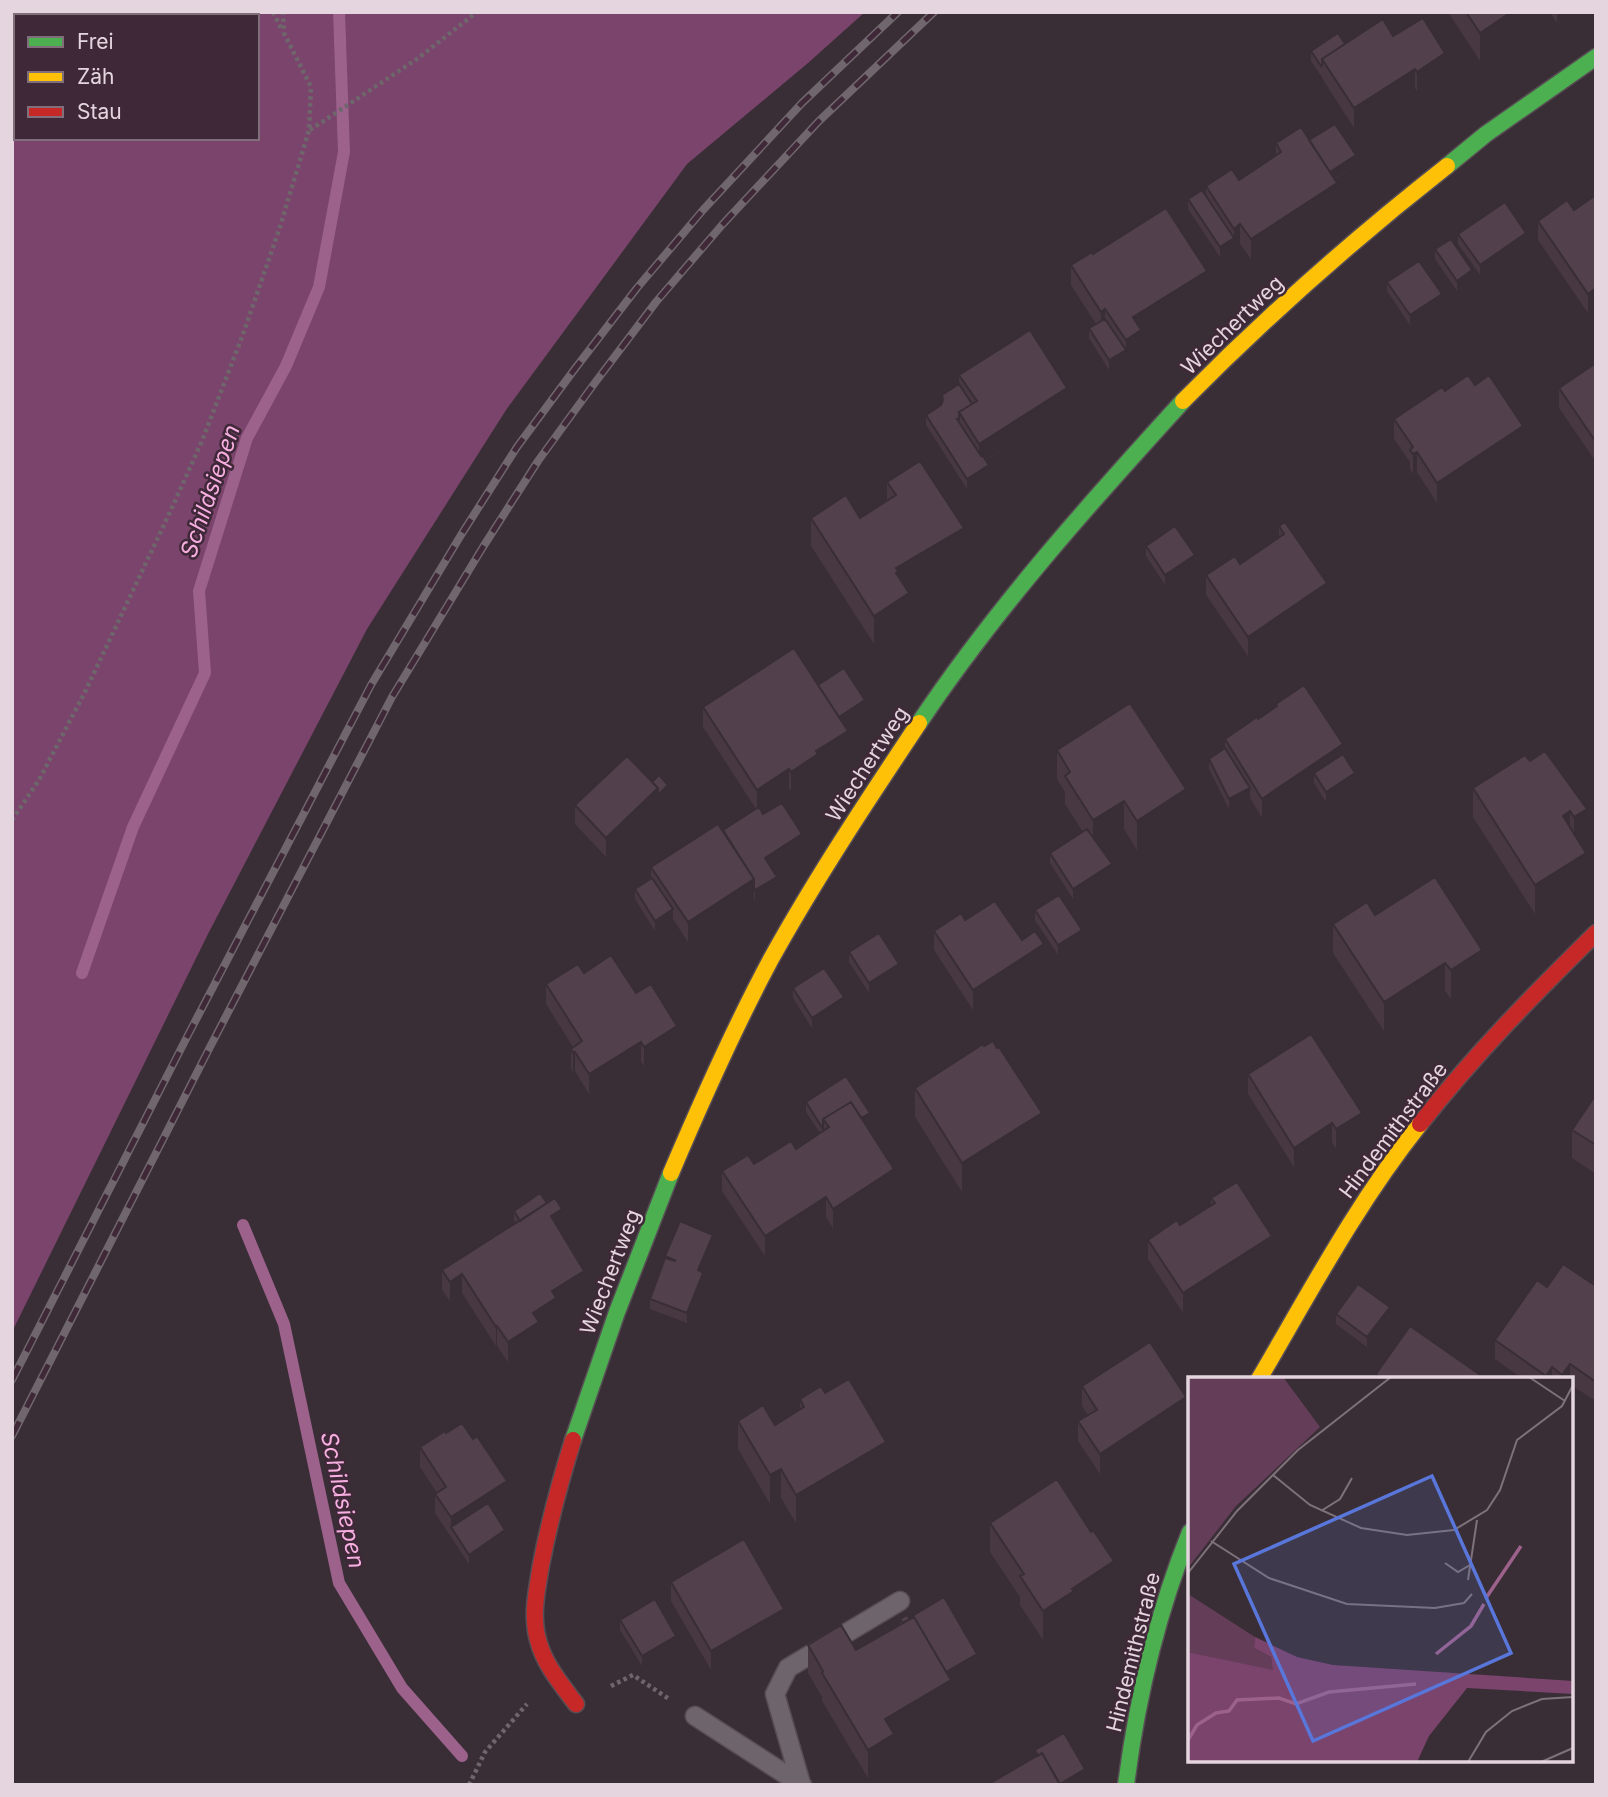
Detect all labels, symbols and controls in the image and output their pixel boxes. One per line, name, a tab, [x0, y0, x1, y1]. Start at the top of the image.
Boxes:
legend	[14, 14, 259, 140]
text: Frei	[77, 29, 114, 54]
text: Zäh	[77, 64, 114, 89]
text: Stau	[77, 99, 122, 124]
street label: Wiechertweg	[1176, 270, 1288, 380]
water label: Schildsiepen	[174, 421, 246, 561]
street label: Wiechertweg	[821, 702, 913, 826]
street label: Hindemithstraße	[1334, 1057, 1452, 1203]
street label: Wiechertweg	[575, 1206, 645, 1338]
inset map	[1188, 1377, 1573, 1762]
water label: Schildsiepen	[315, 1429, 371, 1571]
street label: Hindemithstraße	[1101, 1570, 1165, 1734]

